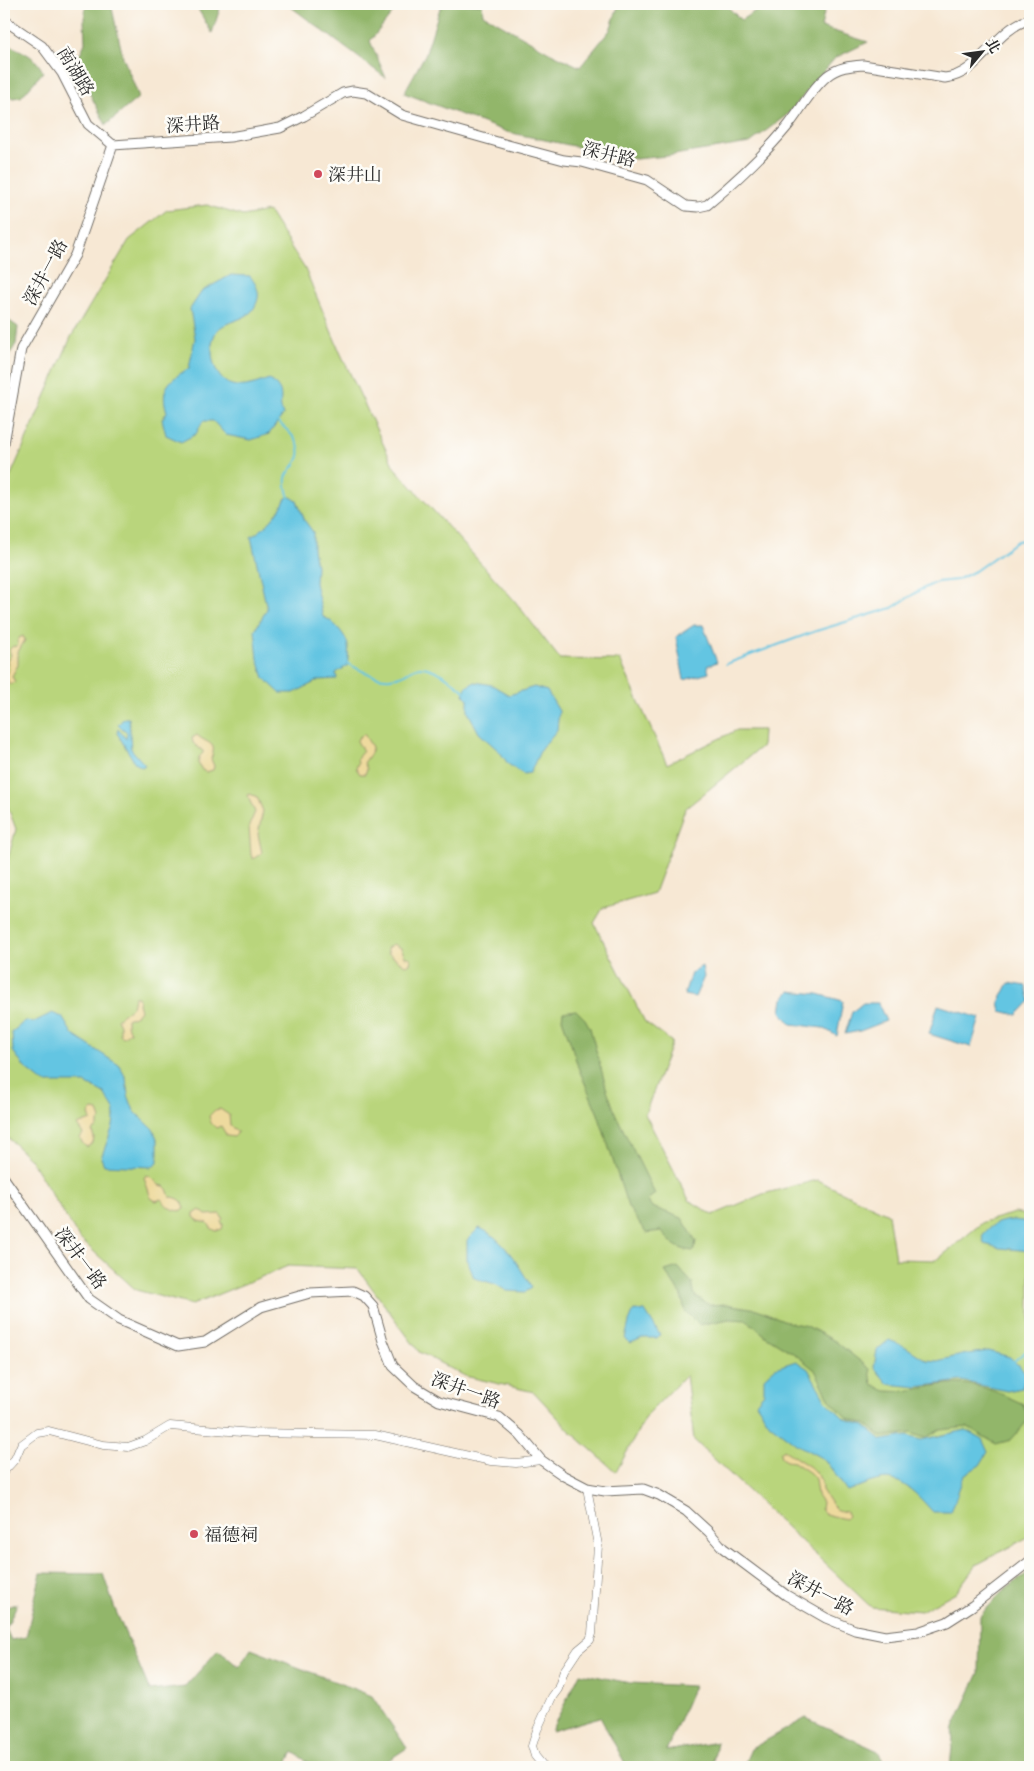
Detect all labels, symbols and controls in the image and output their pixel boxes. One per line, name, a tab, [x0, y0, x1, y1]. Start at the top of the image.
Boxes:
north arrow	[956, 28, 1006, 78]
text: 北	[982, 35, 1005, 56]
street label: 南湖路	[52, 42, 100, 100]
street label: 深井路	[165, 111, 221, 137]
street label: 深井路	[580, 136, 638, 172]
place label: 深井山	[328, 163, 382, 186]
marker: 深井山	[312, 168, 324, 180]
street label: 深井一路	[18, 235, 72, 309]
street label: 深井一路	[50, 1222, 112, 1294]
street label: 深井一路	[428, 1367, 504, 1413]
place label: 福德祠	[204, 1523, 258, 1546]
marker: 福德祠	[188, 1528, 200, 1540]
street label: 深井一路	[784, 1566, 858, 1620]

